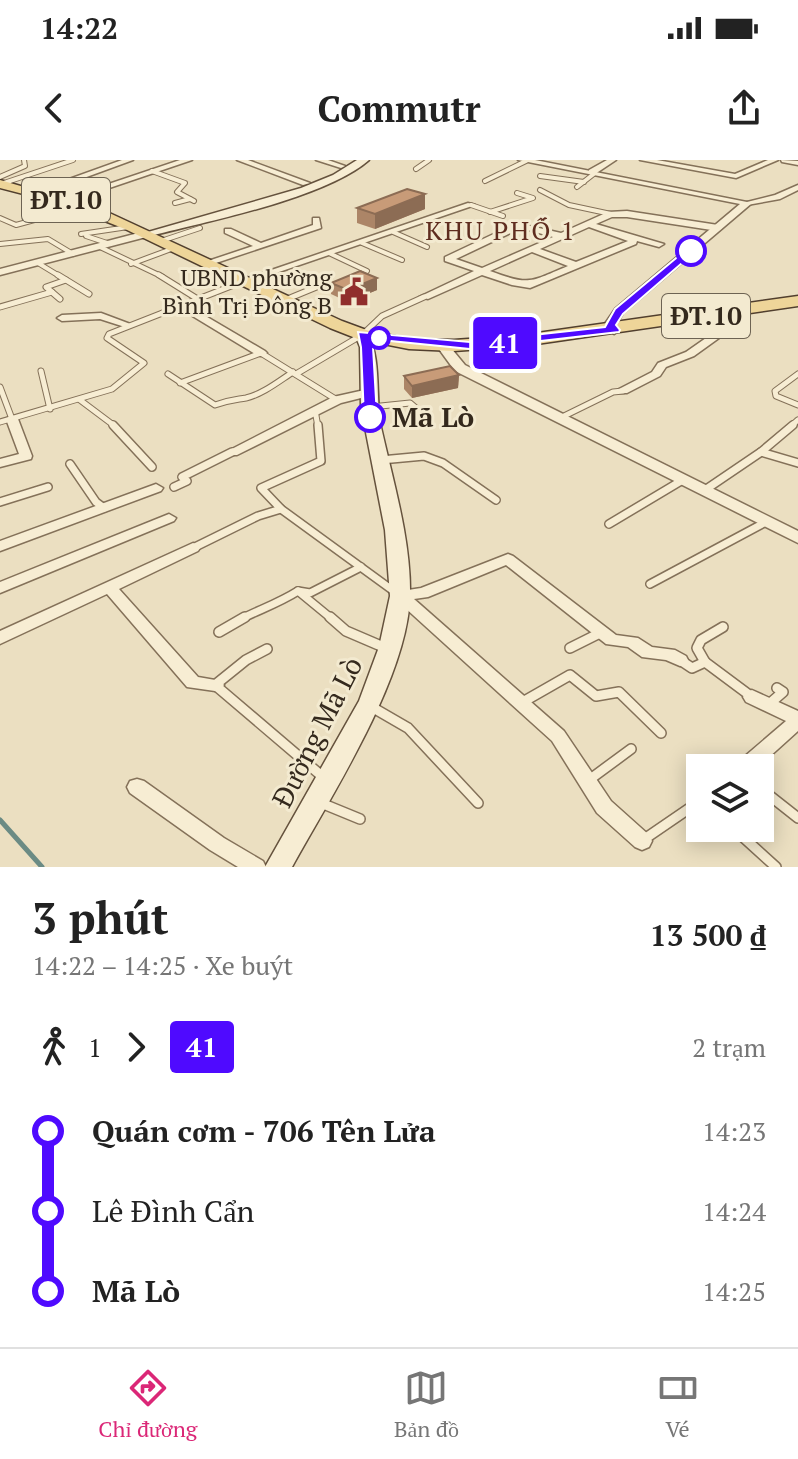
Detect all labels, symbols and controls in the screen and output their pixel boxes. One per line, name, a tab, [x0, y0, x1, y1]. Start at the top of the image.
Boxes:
text: 14:22	[40, 8, 118, 48]
text: Commutr	[318, 85, 480, 132]
icon: back	[32, 86, 76, 130]
icon: share	[722, 86, 766, 130]
road number: ĐT.10	[22, 178, 110, 222]
district label: KHU PHỐ 1	[425, 213, 577, 247]
unlabelled marker	[676, 236, 706, 266]
place label: UBND phường Bình Trị Đông B	[162, 261, 332, 321]
public building icon: UBND phường Bình Trị Đông B	[339, 277, 369, 307]
road number: ĐT.10	[662, 294, 750, 338]
line badge: 41	[469, 317, 541, 369]
text: 41	[489, 324, 521, 361]
unlabelled marker	[368, 327, 390, 349]
place label: Mã Lò	[392, 398, 474, 435]
marker: Mã Lò	[355, 402, 385, 432]
street label: Đường Mã Lò	[263, 650, 370, 813]
map controls	[686, 754, 774, 842]
button: layers	[686, 754, 774, 842]
text: 3 phút	[32, 888, 169, 947]
text: 13 500 ₫	[650, 915, 766, 955]
text: 14:22 – 14:25 · Xe buýt	[32, 948, 293, 982]
icon: walk	[32, 1025, 76, 1069]
icon: forward	[114, 1025, 158, 1069]
text: 41	[186, 1028, 218, 1065]
text: 1	[88, 1030, 102, 1064]
text: 2 trạm	[692, 1030, 766, 1064]
text: Quán cơm - 706 Tên Lửa	[92, 1111, 436, 1151]
text: 14:23	[702, 1114, 766, 1148]
text: Lê Đình Cẩn	[92, 1191, 254, 1231]
text: 14:24	[702, 1194, 766, 1228]
text: Mã Lò	[92, 1271, 180, 1311]
text: 14:25	[702, 1274, 766, 1308]
tab: Chỉ đường	[98, 1366, 197, 1443]
tab: Bản đồ	[394, 1366, 459, 1443]
tab: Vé	[656, 1366, 700, 1443]

